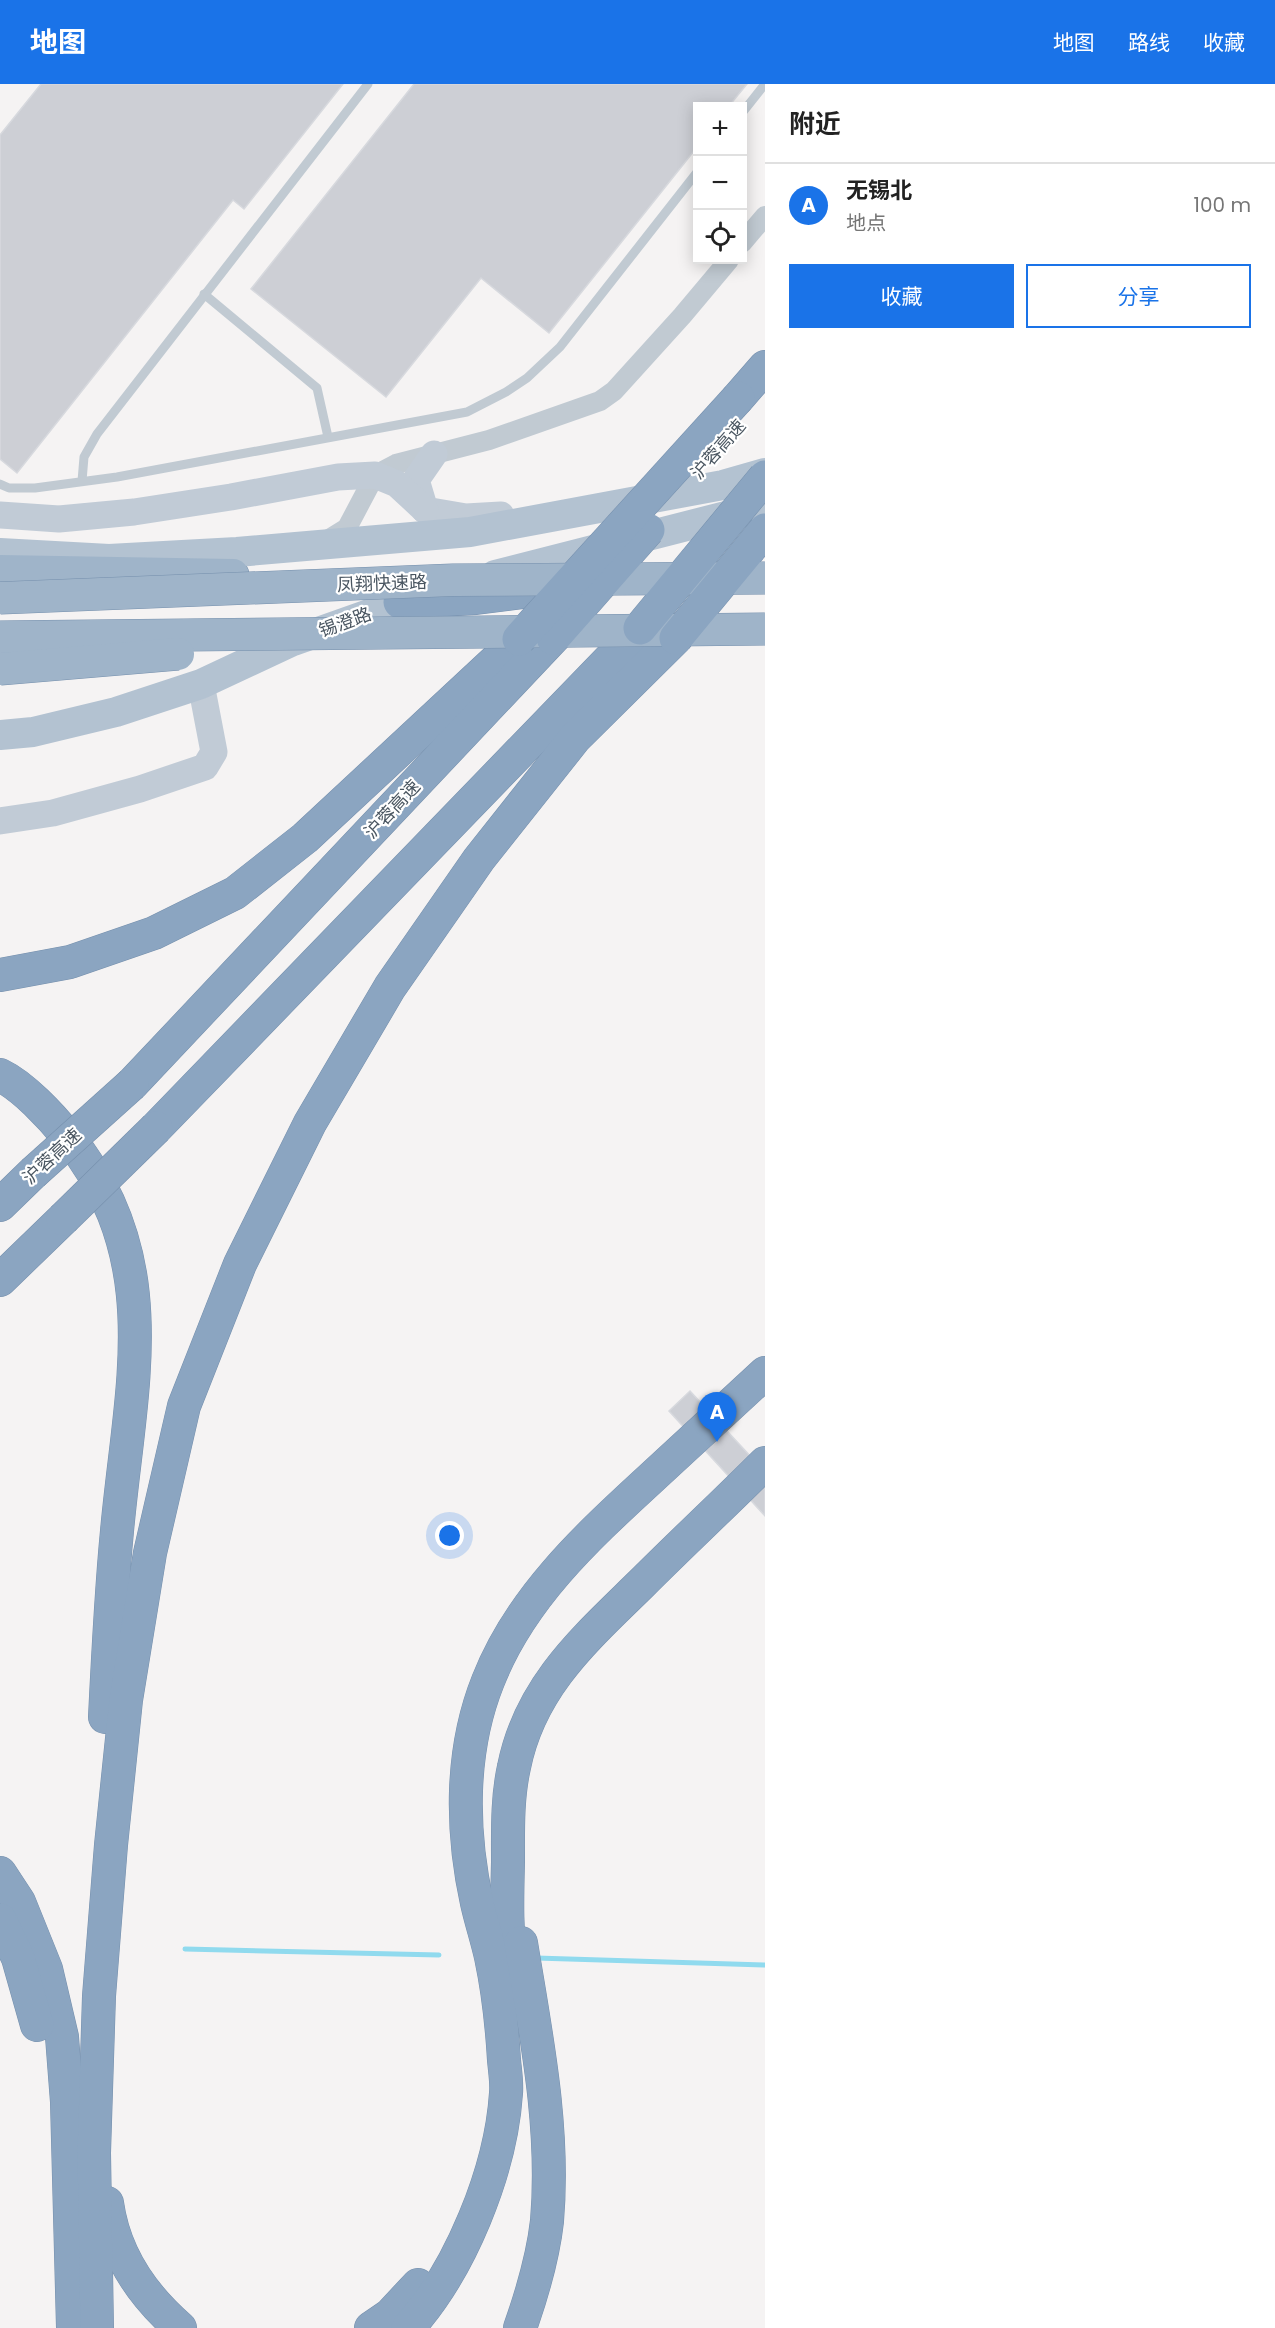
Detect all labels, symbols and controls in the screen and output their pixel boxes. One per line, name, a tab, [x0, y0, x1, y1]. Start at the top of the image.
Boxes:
text: 地图	[30, 23, 86, 62]
text: 地图	[1053, 28, 1095, 57]
text: 路线	[1128, 28, 1170, 57]
text: 收藏	[1203, 28, 1245, 57]
map controls	[693, 102, 747, 264]
button: +	[693, 102, 747, 156]
text: 附近	[789, 106, 841, 142]
button: −	[693, 156, 747, 210]
text: 无锡北	[846, 175, 912, 206]
text: A	[801, 191, 816, 219]
text: 100 m	[1194, 191, 1251, 219]
text: 地点	[846, 209, 886, 237]
button: locate	[693, 210, 747, 264]
button: 收藏	[789, 264, 1014, 328]
button: 分享	[1026, 264, 1251, 328]
street label: 沪蓉高速	[685, 414, 751, 484]
street label: 凤翔快速路	[337, 569, 427, 597]
street label: 锡澄路	[315, 601, 375, 643]
street label: 沪蓉高速	[358, 774, 426, 844]
street label: 沪蓉高速	[17, 1122, 87, 1190]
pin: A	[698, 1392, 736, 1442]
your location	[435, 1521, 464, 1550]

